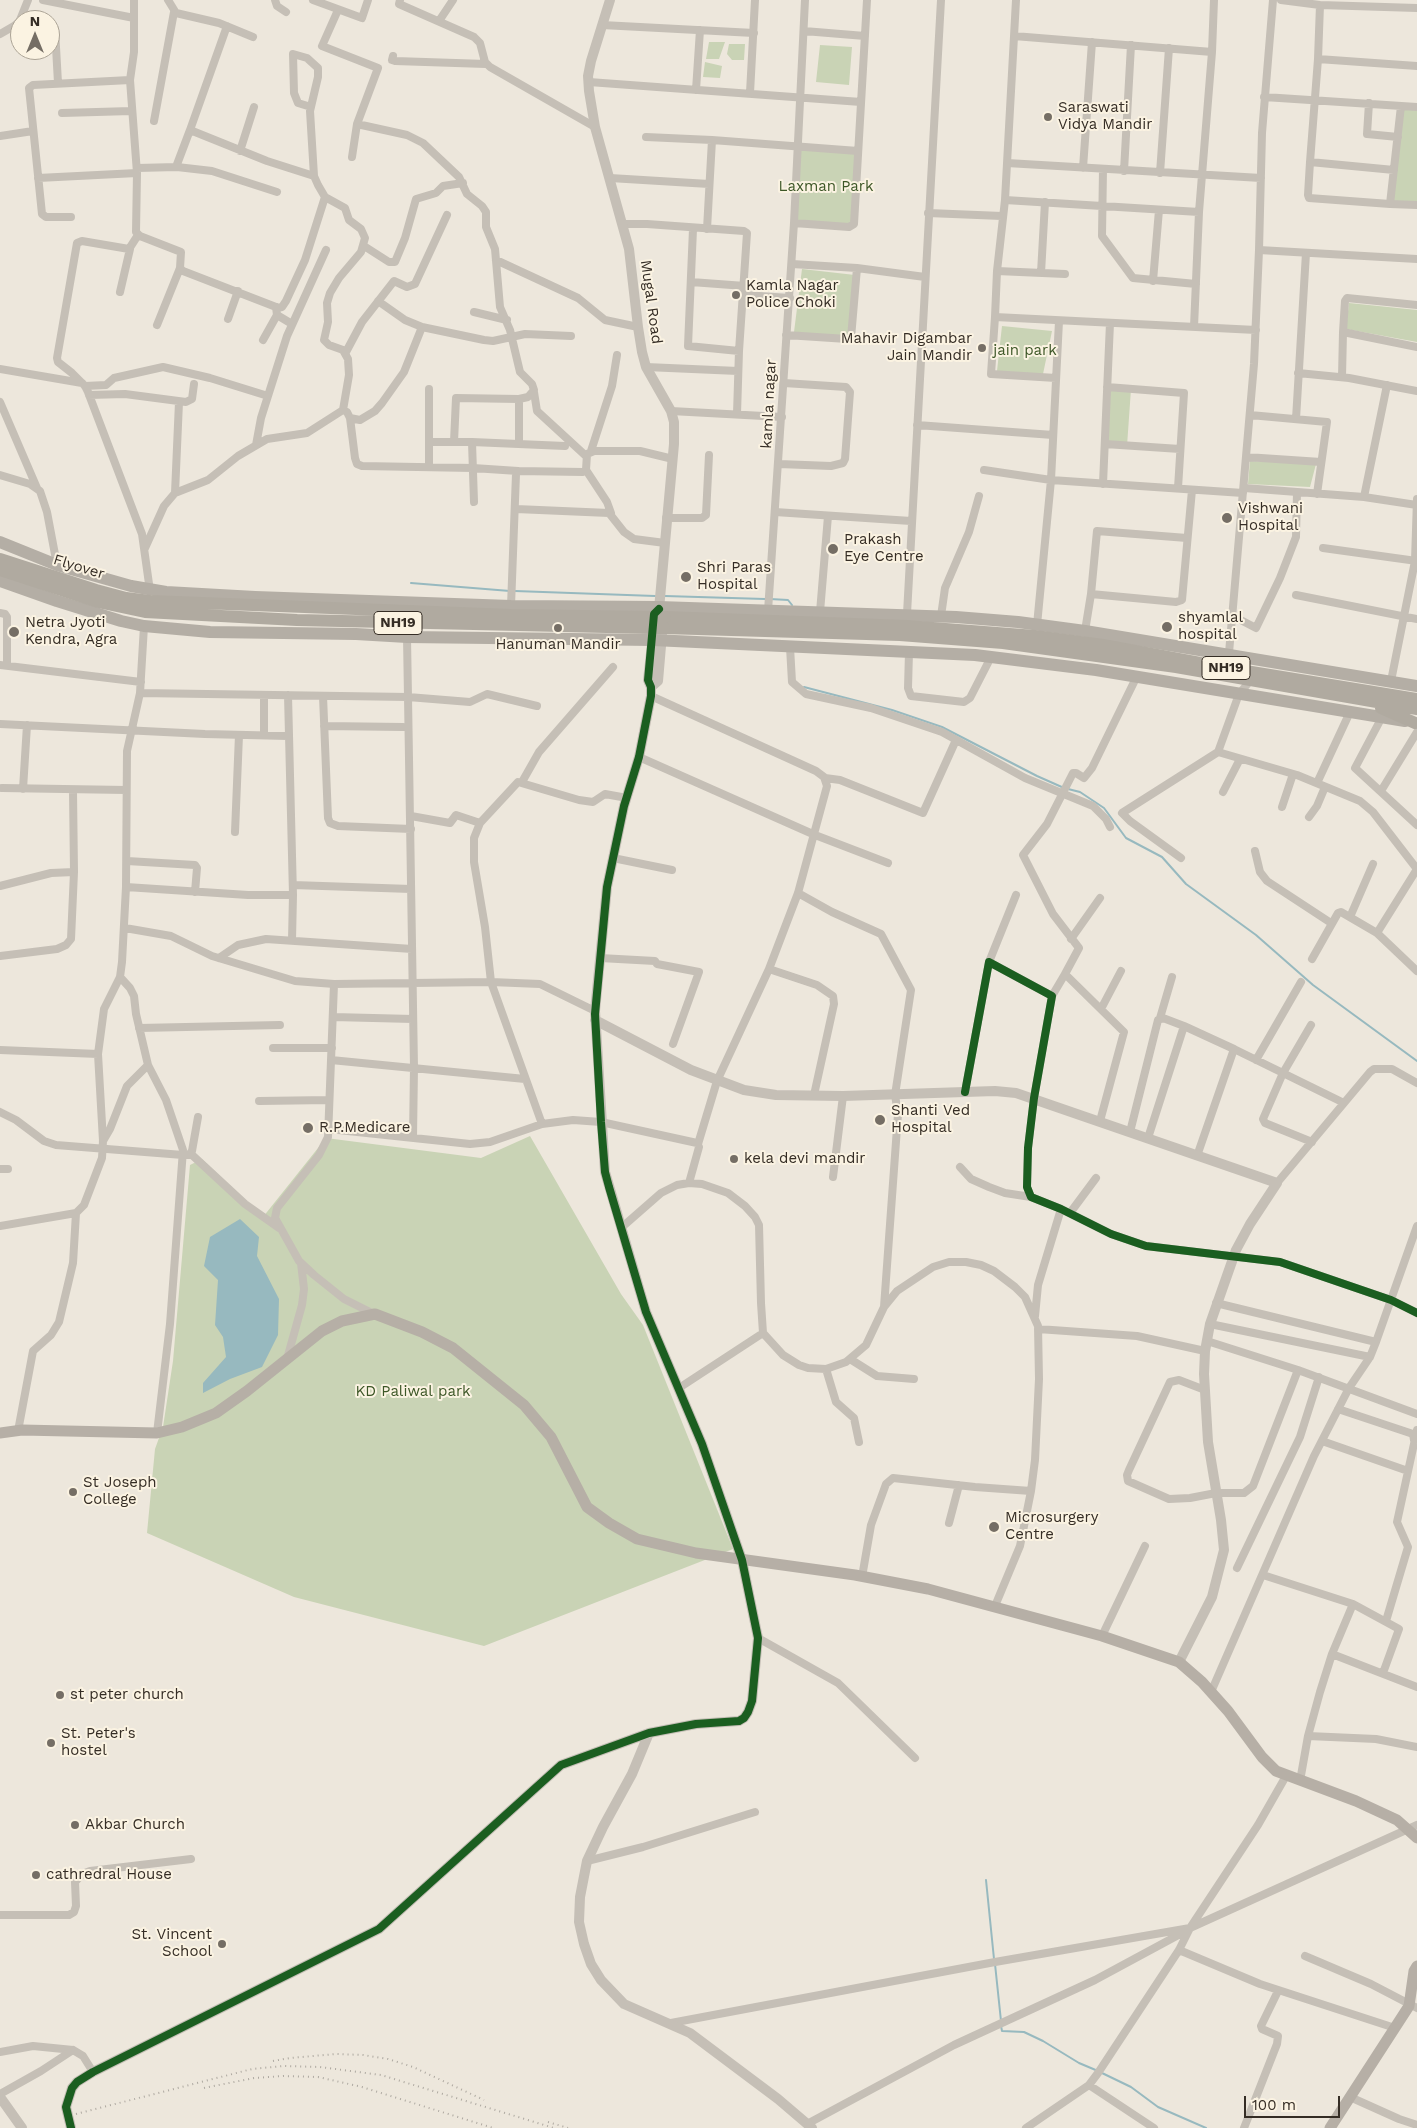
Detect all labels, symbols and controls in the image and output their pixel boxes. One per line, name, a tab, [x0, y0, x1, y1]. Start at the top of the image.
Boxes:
north arrow	[10, 10, 60, 60]
text: N	[30, 13, 40, 29]
place label: Saraswati Vidya Mandir	[1058, 99, 1152, 134]
marker: Saraswati Vidya Mandir	[1042, 111, 1054, 123]
park label: Laxman Park	[779, 178, 873, 196]
street label: Mugal Road	[636, 259, 666, 345]
place label: Kamla Nagar Police Choki	[746, 277, 839, 312]
marker: Kamla Nagar Police Choki	[730, 289, 742, 301]
place label: Mahavir Digambar Jain Mandir	[841, 330, 972, 365]
marker: Mahavir Digambar Jain Mandir	[976, 342, 988, 354]
park label: jain park	[993, 342, 1057, 360]
street label: kamla nagar	[758, 359, 780, 449]
place label: Vishwani Hospital	[1238, 500, 1303, 535]
marker: Vishwani Hospital	[1220, 511, 1234, 525]
place label: Prakash Eye Centre	[844, 531, 924, 566]
marker: Prakash Eye Centre	[826, 542, 840, 556]
street label: Flyover	[51, 551, 107, 583]
place label: Shri Paras Hospital	[697, 559, 771, 594]
marker: Shri Paras Hospital	[679, 570, 693, 584]
place label: shyamlal hospital	[1178, 609, 1243, 644]
road number: NH19	[374, 612, 422, 634]
place label: Netra Jyoti Kendra, Agra	[25, 614, 117, 649]
marker: shyamlal hospital	[1160, 620, 1174, 634]
marker: Hanuman Mandir	[552, 622, 564, 634]
marker: Netra Jyoti Kendra, Agra	[7, 625, 21, 639]
place label: Hanuman Mandir	[495, 636, 621, 654]
road number: NH19	[1202, 656, 1250, 680]
place label: Shanti Ved Hospital	[891, 1102, 970, 1137]
marker: Shanti Ved Hospital	[873, 1113, 887, 1127]
place label: R.P.Medicare	[319, 1119, 410, 1137]
marker: R.P.Medicare	[301, 1121, 315, 1135]
place label: kela devi mandir	[744, 1150, 865, 1168]
marker: kela devi mandir	[728, 1153, 740, 1165]
park label: KD Paliwal park	[355, 1383, 471, 1401]
place label: St Joseph College	[83, 1474, 157, 1509]
marker: St Joseph College	[67, 1486, 79, 1498]
place label: Microsurgery Centre	[1005, 1509, 1098, 1544]
marker: Microsurgery Centre	[987, 1520, 1001, 1534]
place label: st peter church	[70, 1686, 184, 1704]
marker: st peter church	[54, 1689, 66, 1701]
place label: St. Peter's hostel	[61, 1725, 136, 1760]
marker: St. Peter's hostel	[45, 1737, 57, 1749]
place label: Akbar Church	[85, 1816, 185, 1834]
marker: Akbar Church	[69, 1819, 81, 1831]
place label: cathredral House	[46, 1866, 172, 1884]
marker: cathredral House	[30, 1869, 42, 1881]
place label: St. Vincent School	[131, 1926, 212, 1961]
marker: St. Vincent School	[216, 1938, 228, 1950]
scale bar	[1247, 2086, 1343, 2118]
text: 100 m	[1252, 2096, 1296, 2114]

